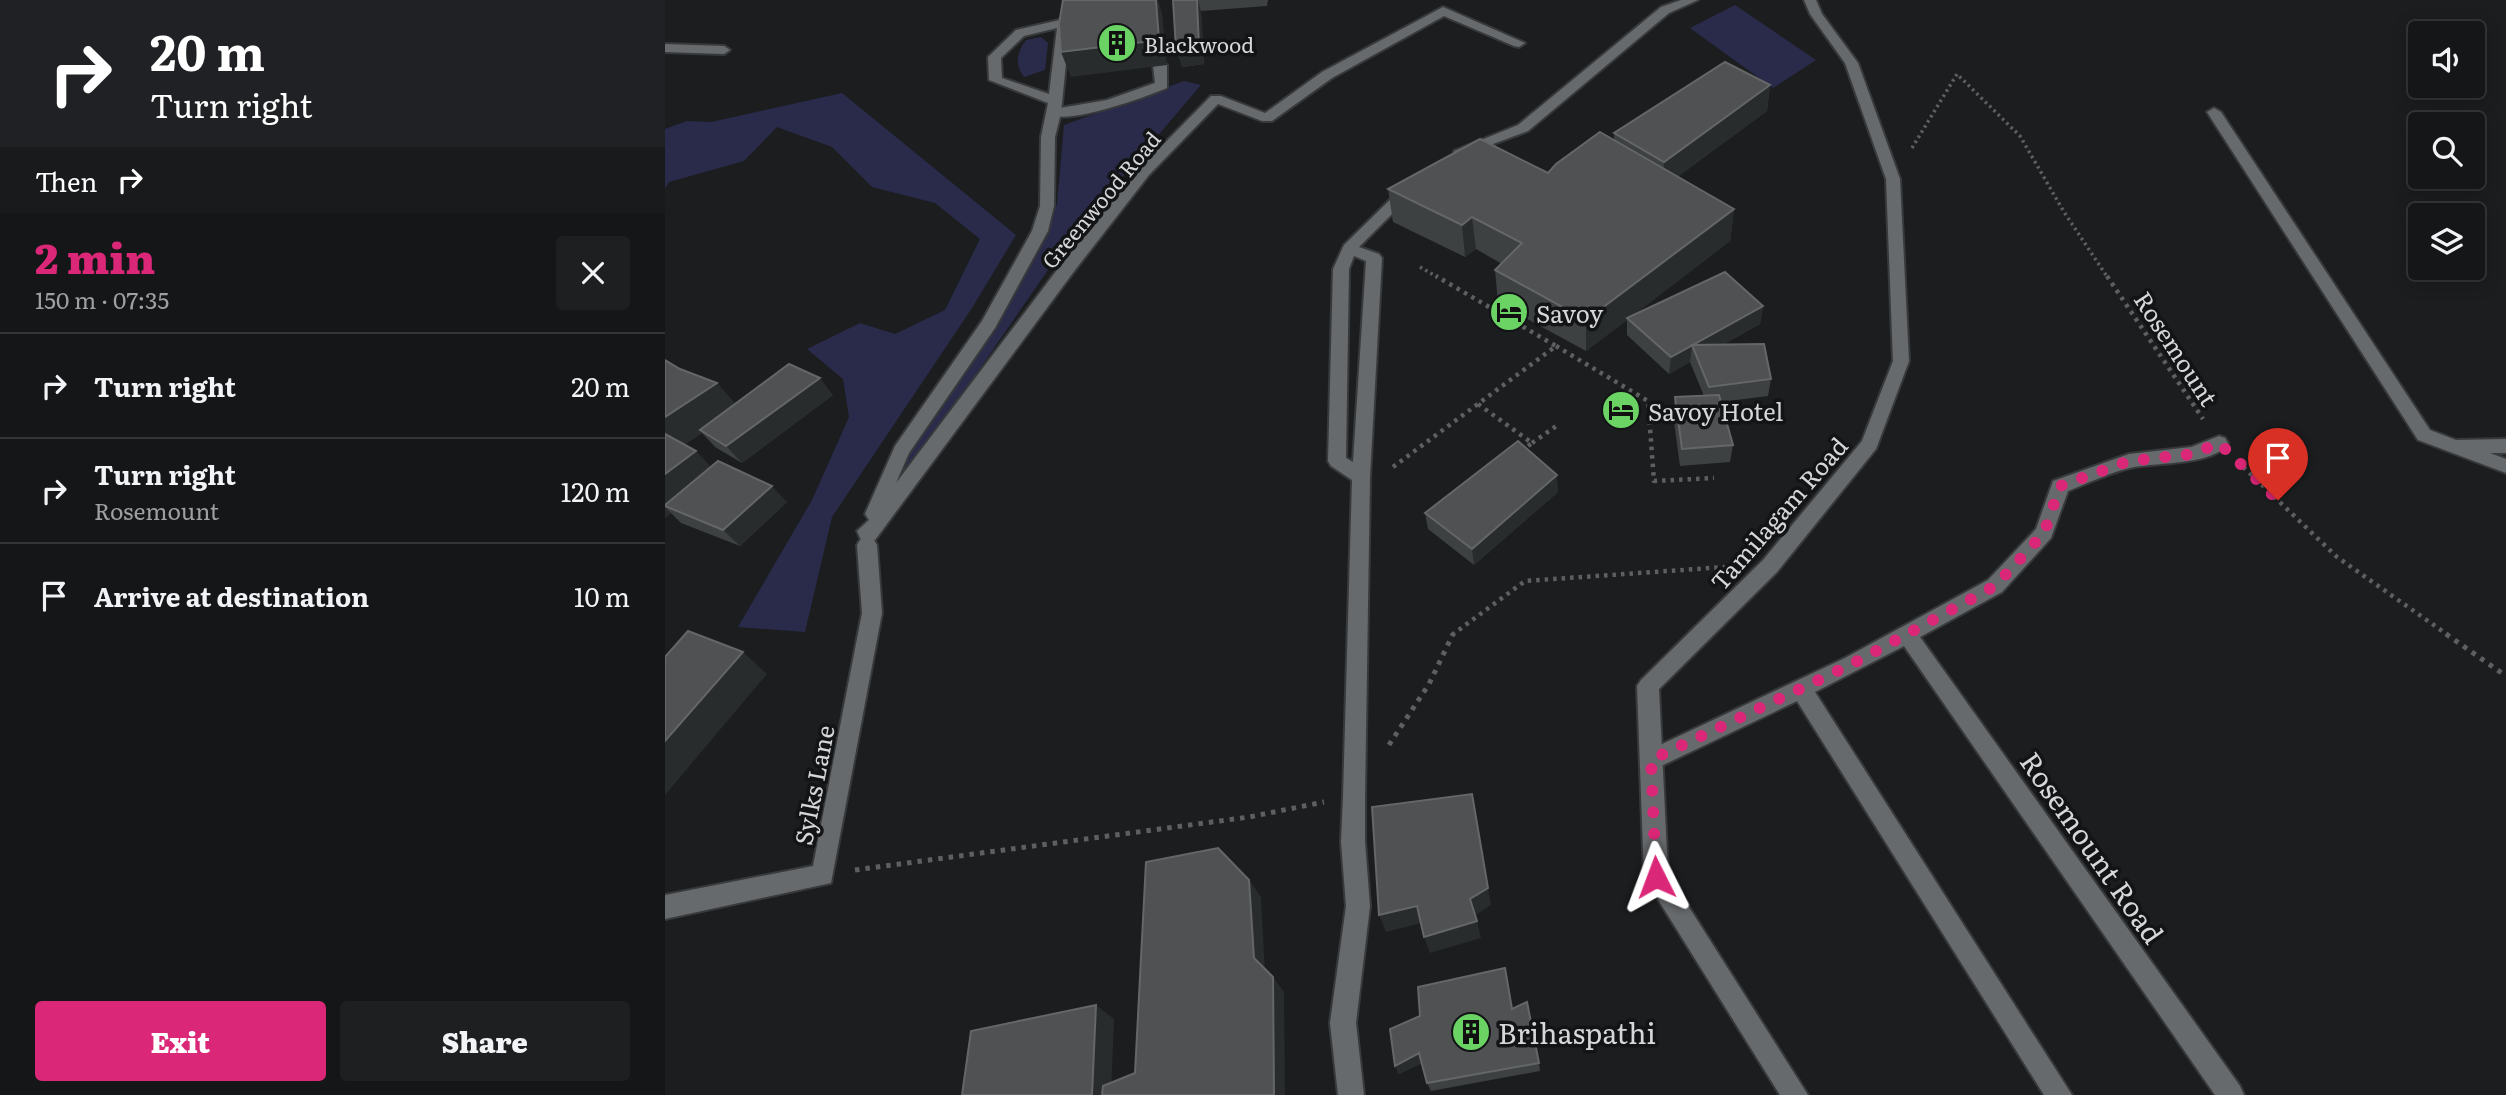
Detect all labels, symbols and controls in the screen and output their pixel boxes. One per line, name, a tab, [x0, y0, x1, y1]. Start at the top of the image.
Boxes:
text: 20 m	[150, 13, 265, 86]
map controls	[2408, 21, 2485, 280]
button: sound	[2408, 21, 2485, 98]
building icon: Blackwood	[1096, 22, 1138, 64]
icon: right	[35, 28, 126, 119]
place label: Blackwood	[1144, 28, 1254, 59]
text: Turn right	[150, 80, 312, 128]
button: search	[2408, 112, 2485, 189]
street label: Greenwood Road	[1033, 124, 1167, 274]
text: Then	[35, 161, 97, 200]
icon: right	[111, 161, 149, 199]
button: layers	[2408, 203, 2485, 280]
text: 2 min	[35, 225, 155, 287]
button: close	[556, 236, 630, 310]
text: 150 m · 07:35	[35, 282, 169, 316]
street label: Rosemount	[2127, 284, 2227, 413]
hotel icon: Savoy	[1488, 291, 1530, 333]
place label: Savoy	[1536, 295, 1603, 330]
text: Turn right	[94, 366, 236, 405]
text: 20 m	[571, 366, 630, 405]
icon: right	[35, 367, 73, 405]
hotel icon: Savoy Hotel	[1600, 389, 1642, 431]
place label: Savoy Hotel	[1648, 393, 1783, 428]
street label: Tamilagam Road	[1701, 428, 1855, 597]
pin	[2248, 428, 2308, 500]
icon: arrive	[2259, 439, 2297, 477]
text: Turn right	[94, 454, 236, 493]
text: 120 m	[561, 471, 630, 510]
icon: right	[35, 472, 73, 510]
text: Rosemount	[94, 493, 219, 527]
text: Arrive at destination	[94, 576, 369, 615]
text: 10 m	[574, 576, 630, 615]
icon: arrive	[35, 577, 73, 615]
street label: Sylks Lane	[784, 722, 842, 848]
street label: Rosemount Road	[2011, 742, 2175, 952]
position arrow	[1619, 840, 1693, 914]
button: Exit	[35, 1001, 326, 1081]
button: Share	[340, 1001, 630, 1081]
building icon: Brihaspathi	[1450, 1011, 1492, 1053]
place label: Brihaspathi	[1498, 1011, 1656, 1053]

